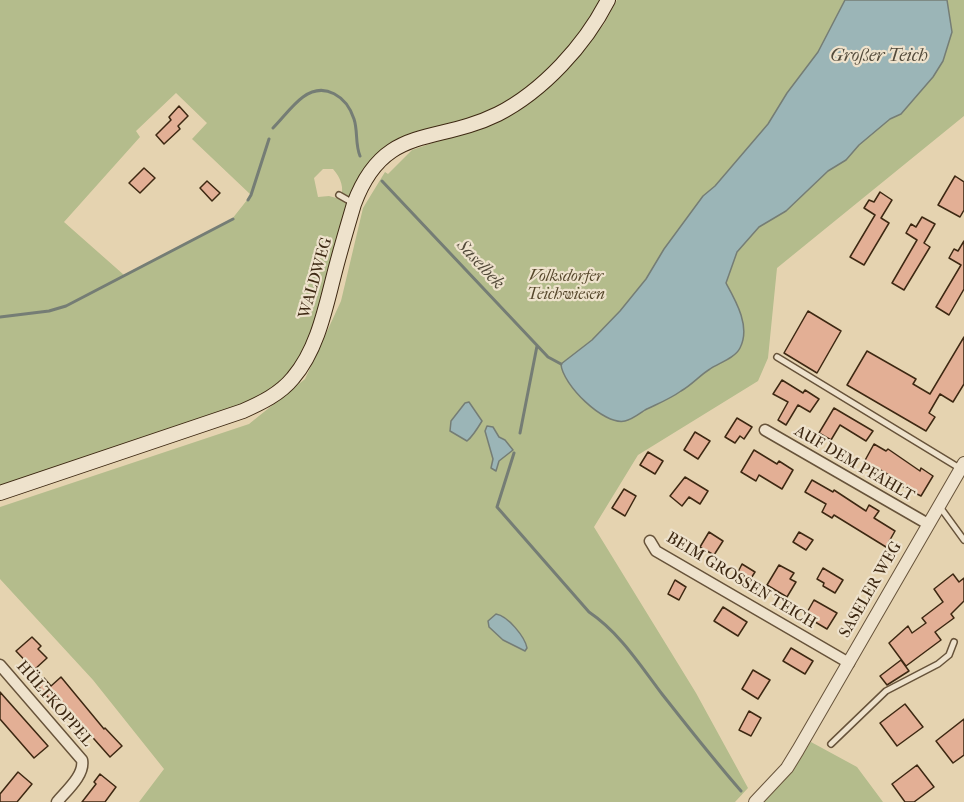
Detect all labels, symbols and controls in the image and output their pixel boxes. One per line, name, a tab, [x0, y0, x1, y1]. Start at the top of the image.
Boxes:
water label: Großer Teich	[830, 46, 928, 68]
street label: WALDWEG	[295, 235, 337, 321]
water label: Saselbek	[451, 236, 509, 294]
park label: Volksdorfer Teichwiesen	[527, 267, 605, 305]
street label: AUF DEM PFAHLT	[791, 422, 917, 506]
street label: BEIM GROSSEN TEICH	[663, 529, 819, 633]
street label: SASELER WEG	[836, 538, 906, 642]
street label: HÜLTKOPPEL	[12, 657, 96, 751]

